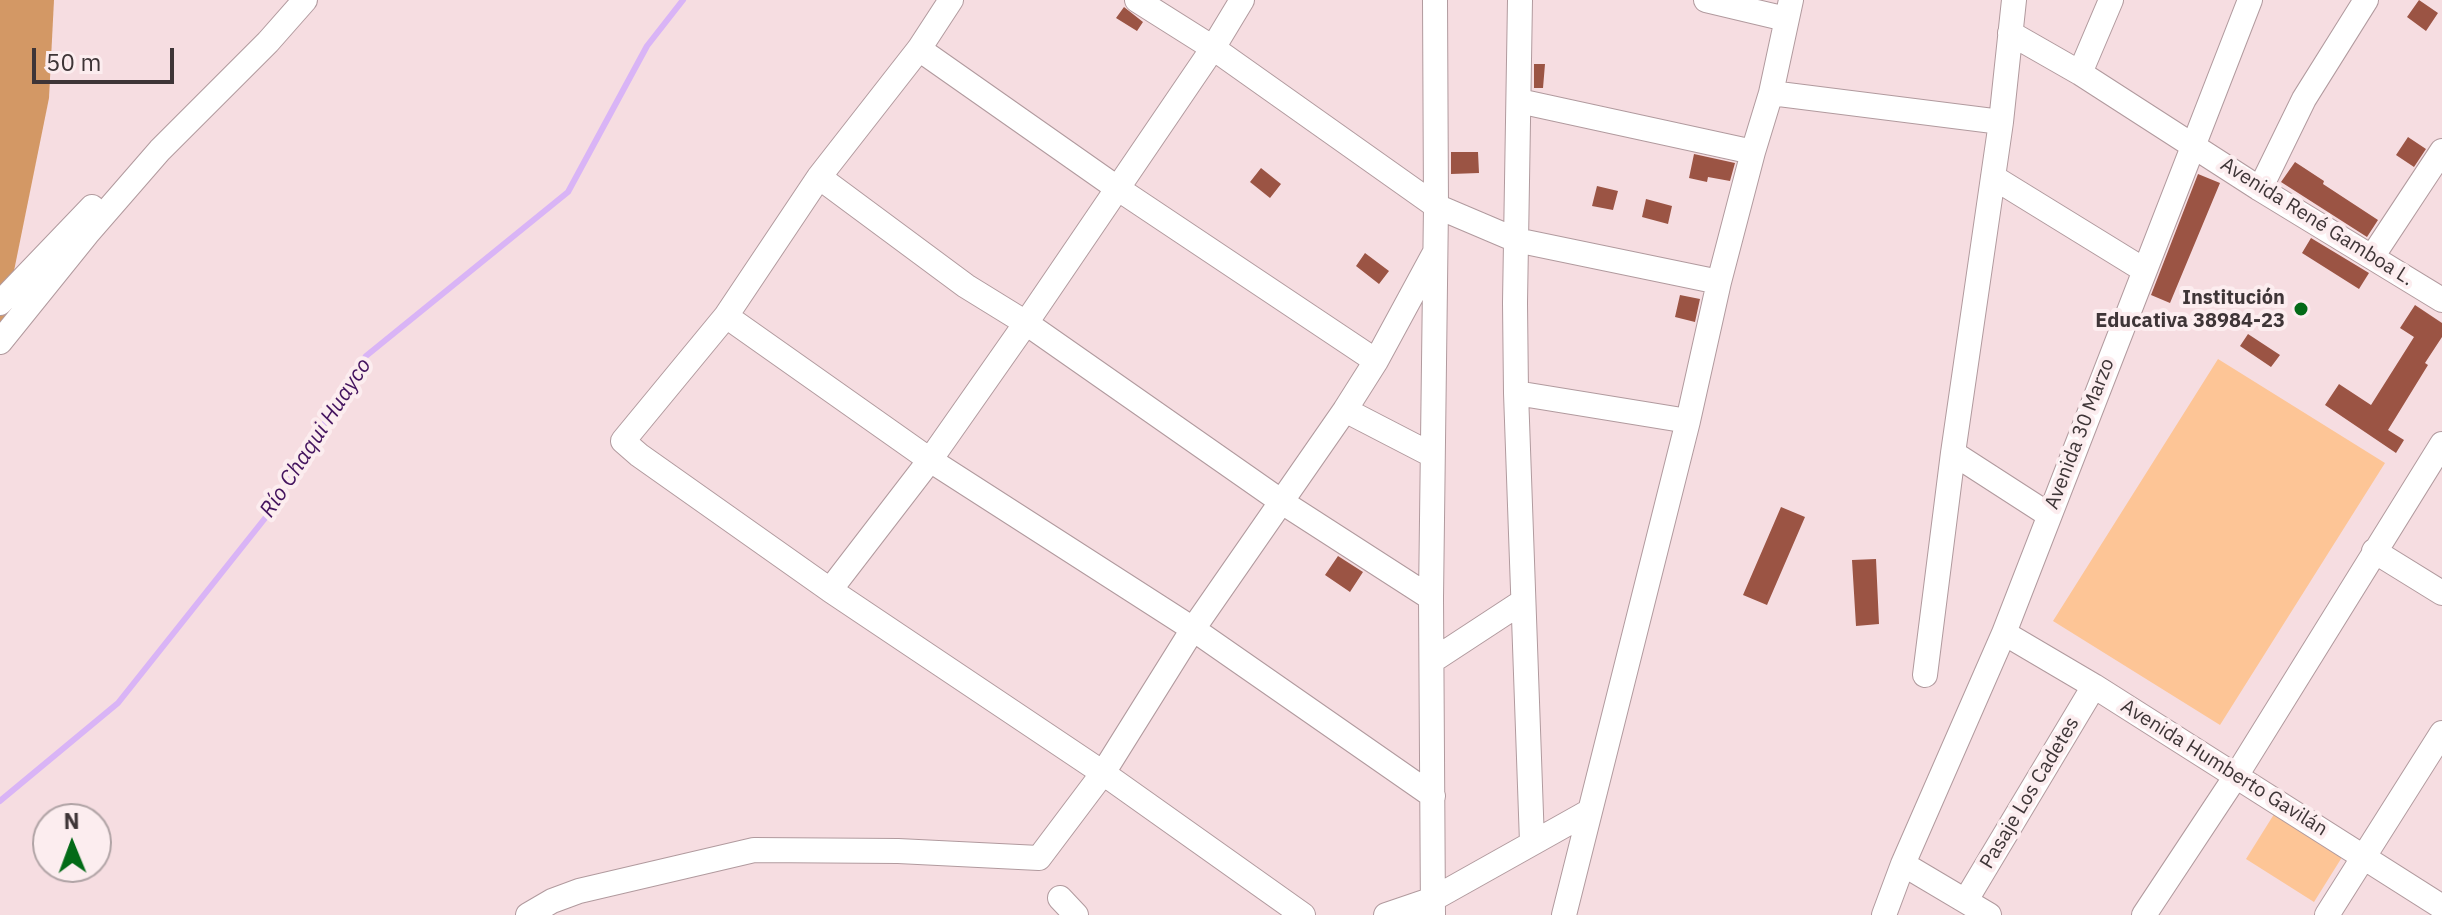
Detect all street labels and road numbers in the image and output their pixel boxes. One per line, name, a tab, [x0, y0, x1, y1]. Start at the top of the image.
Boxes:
street label: Avenida René Gamboa L.	[2216, 153, 2418, 291]
street label: Avenida 30 Marzo	[2040, 355, 2120, 513]
street label: Avenida Humberto Gavilán	[2116, 694, 2332, 842]
street label: Pasaje Los Cadetes	[1975, 713, 2085, 873]

